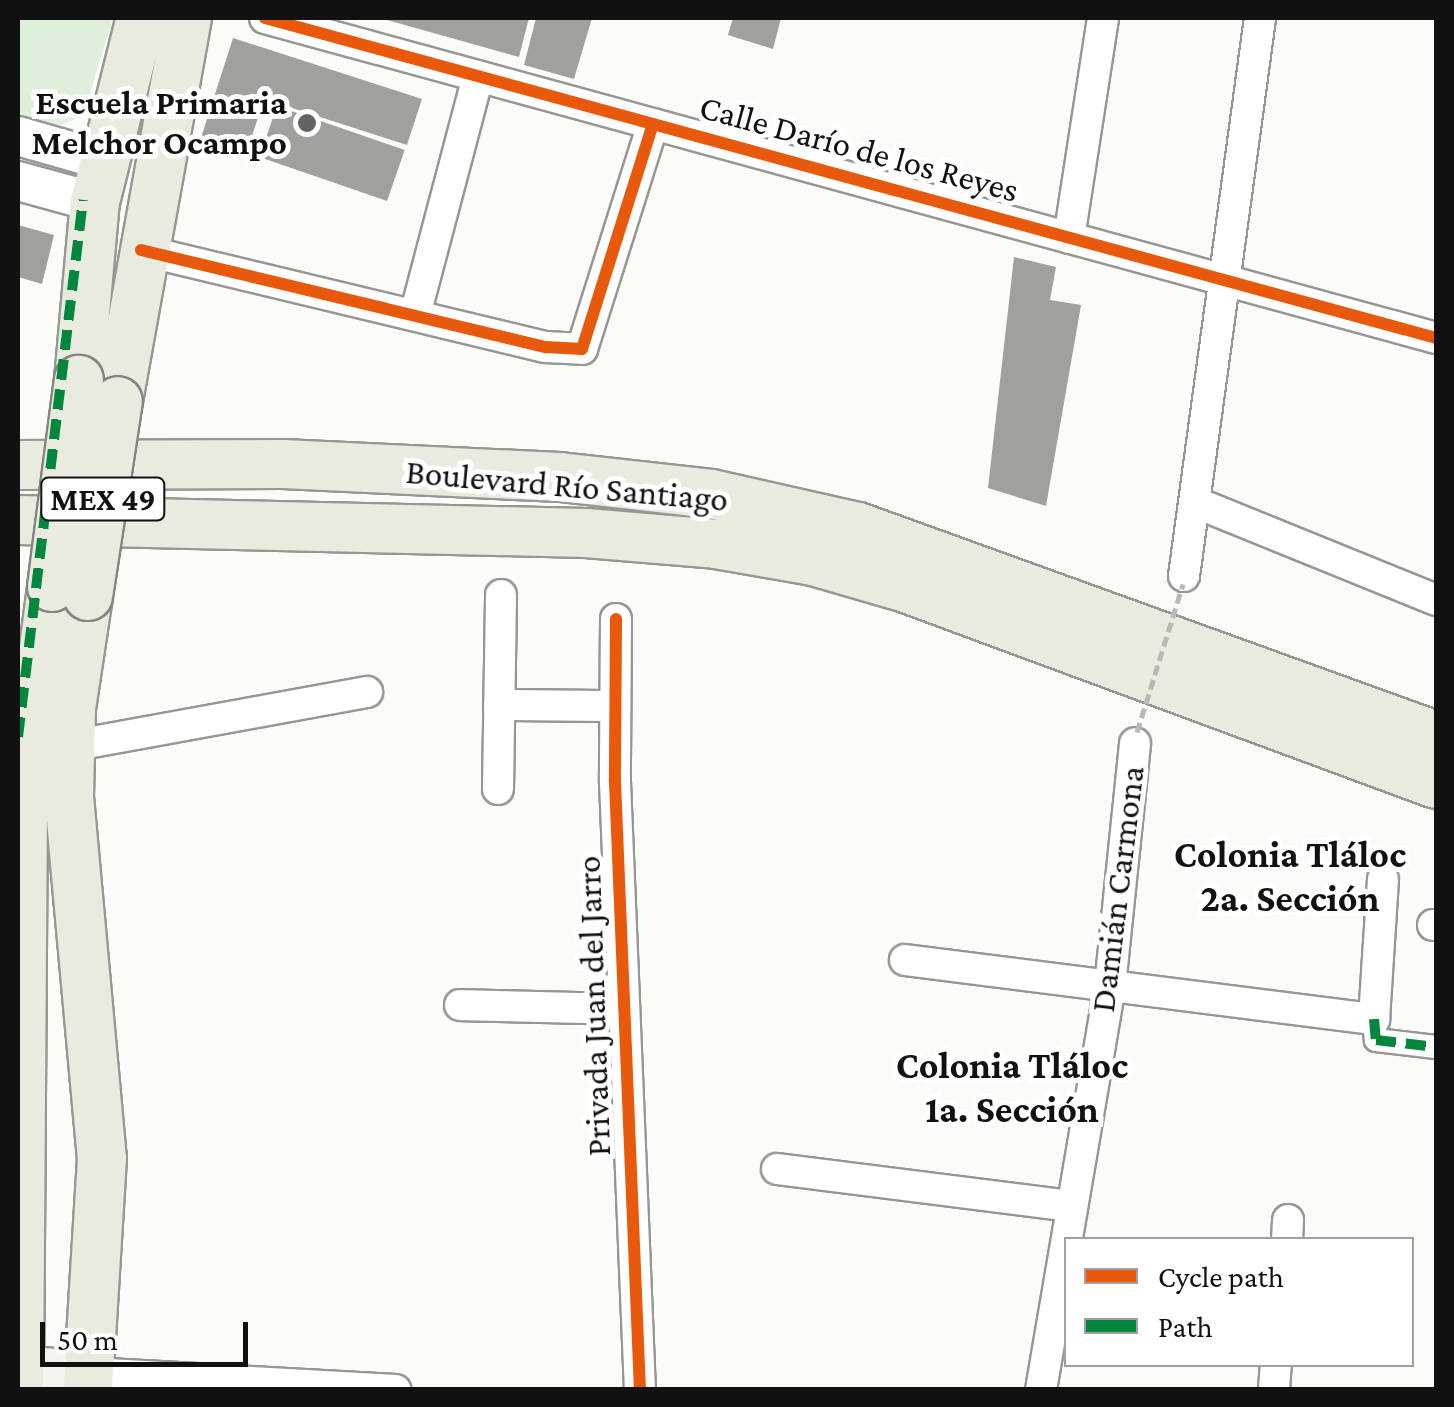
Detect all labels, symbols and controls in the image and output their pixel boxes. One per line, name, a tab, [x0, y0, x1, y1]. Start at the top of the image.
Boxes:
place label: Escuela Primaria Melchor Ocampo	[31, 82, 287, 164]
street label: Calle Darío de los Reyes	[695, 86, 1023, 212]
marker: Escuela Primaria Melchor Ocampo	[296, 112, 318, 134]
street label: Boulevard Río Santiago	[404, 451, 730, 521]
road number: MEX 49	[38, 472, 168, 526]
street label: Damián Carmona	[1082, 763, 1154, 1015]
district label: Colonia Tláloc 2a. Sección	[1174, 832, 1406, 922]
street label: Privada Juan del Jarro	[568, 855, 620, 1157]
district label: Colonia Tláloc 1a. Sección	[896, 1043, 1128, 1132]
legend	[1064, 1237, 1414, 1367]
text: Cycle path	[1158, 1260, 1284, 1293]
scale bar	[45, 1302, 252, 1364]
text: Path	[1158, 1310, 1213, 1343]
text: 50 m	[57, 1323, 118, 1356]

